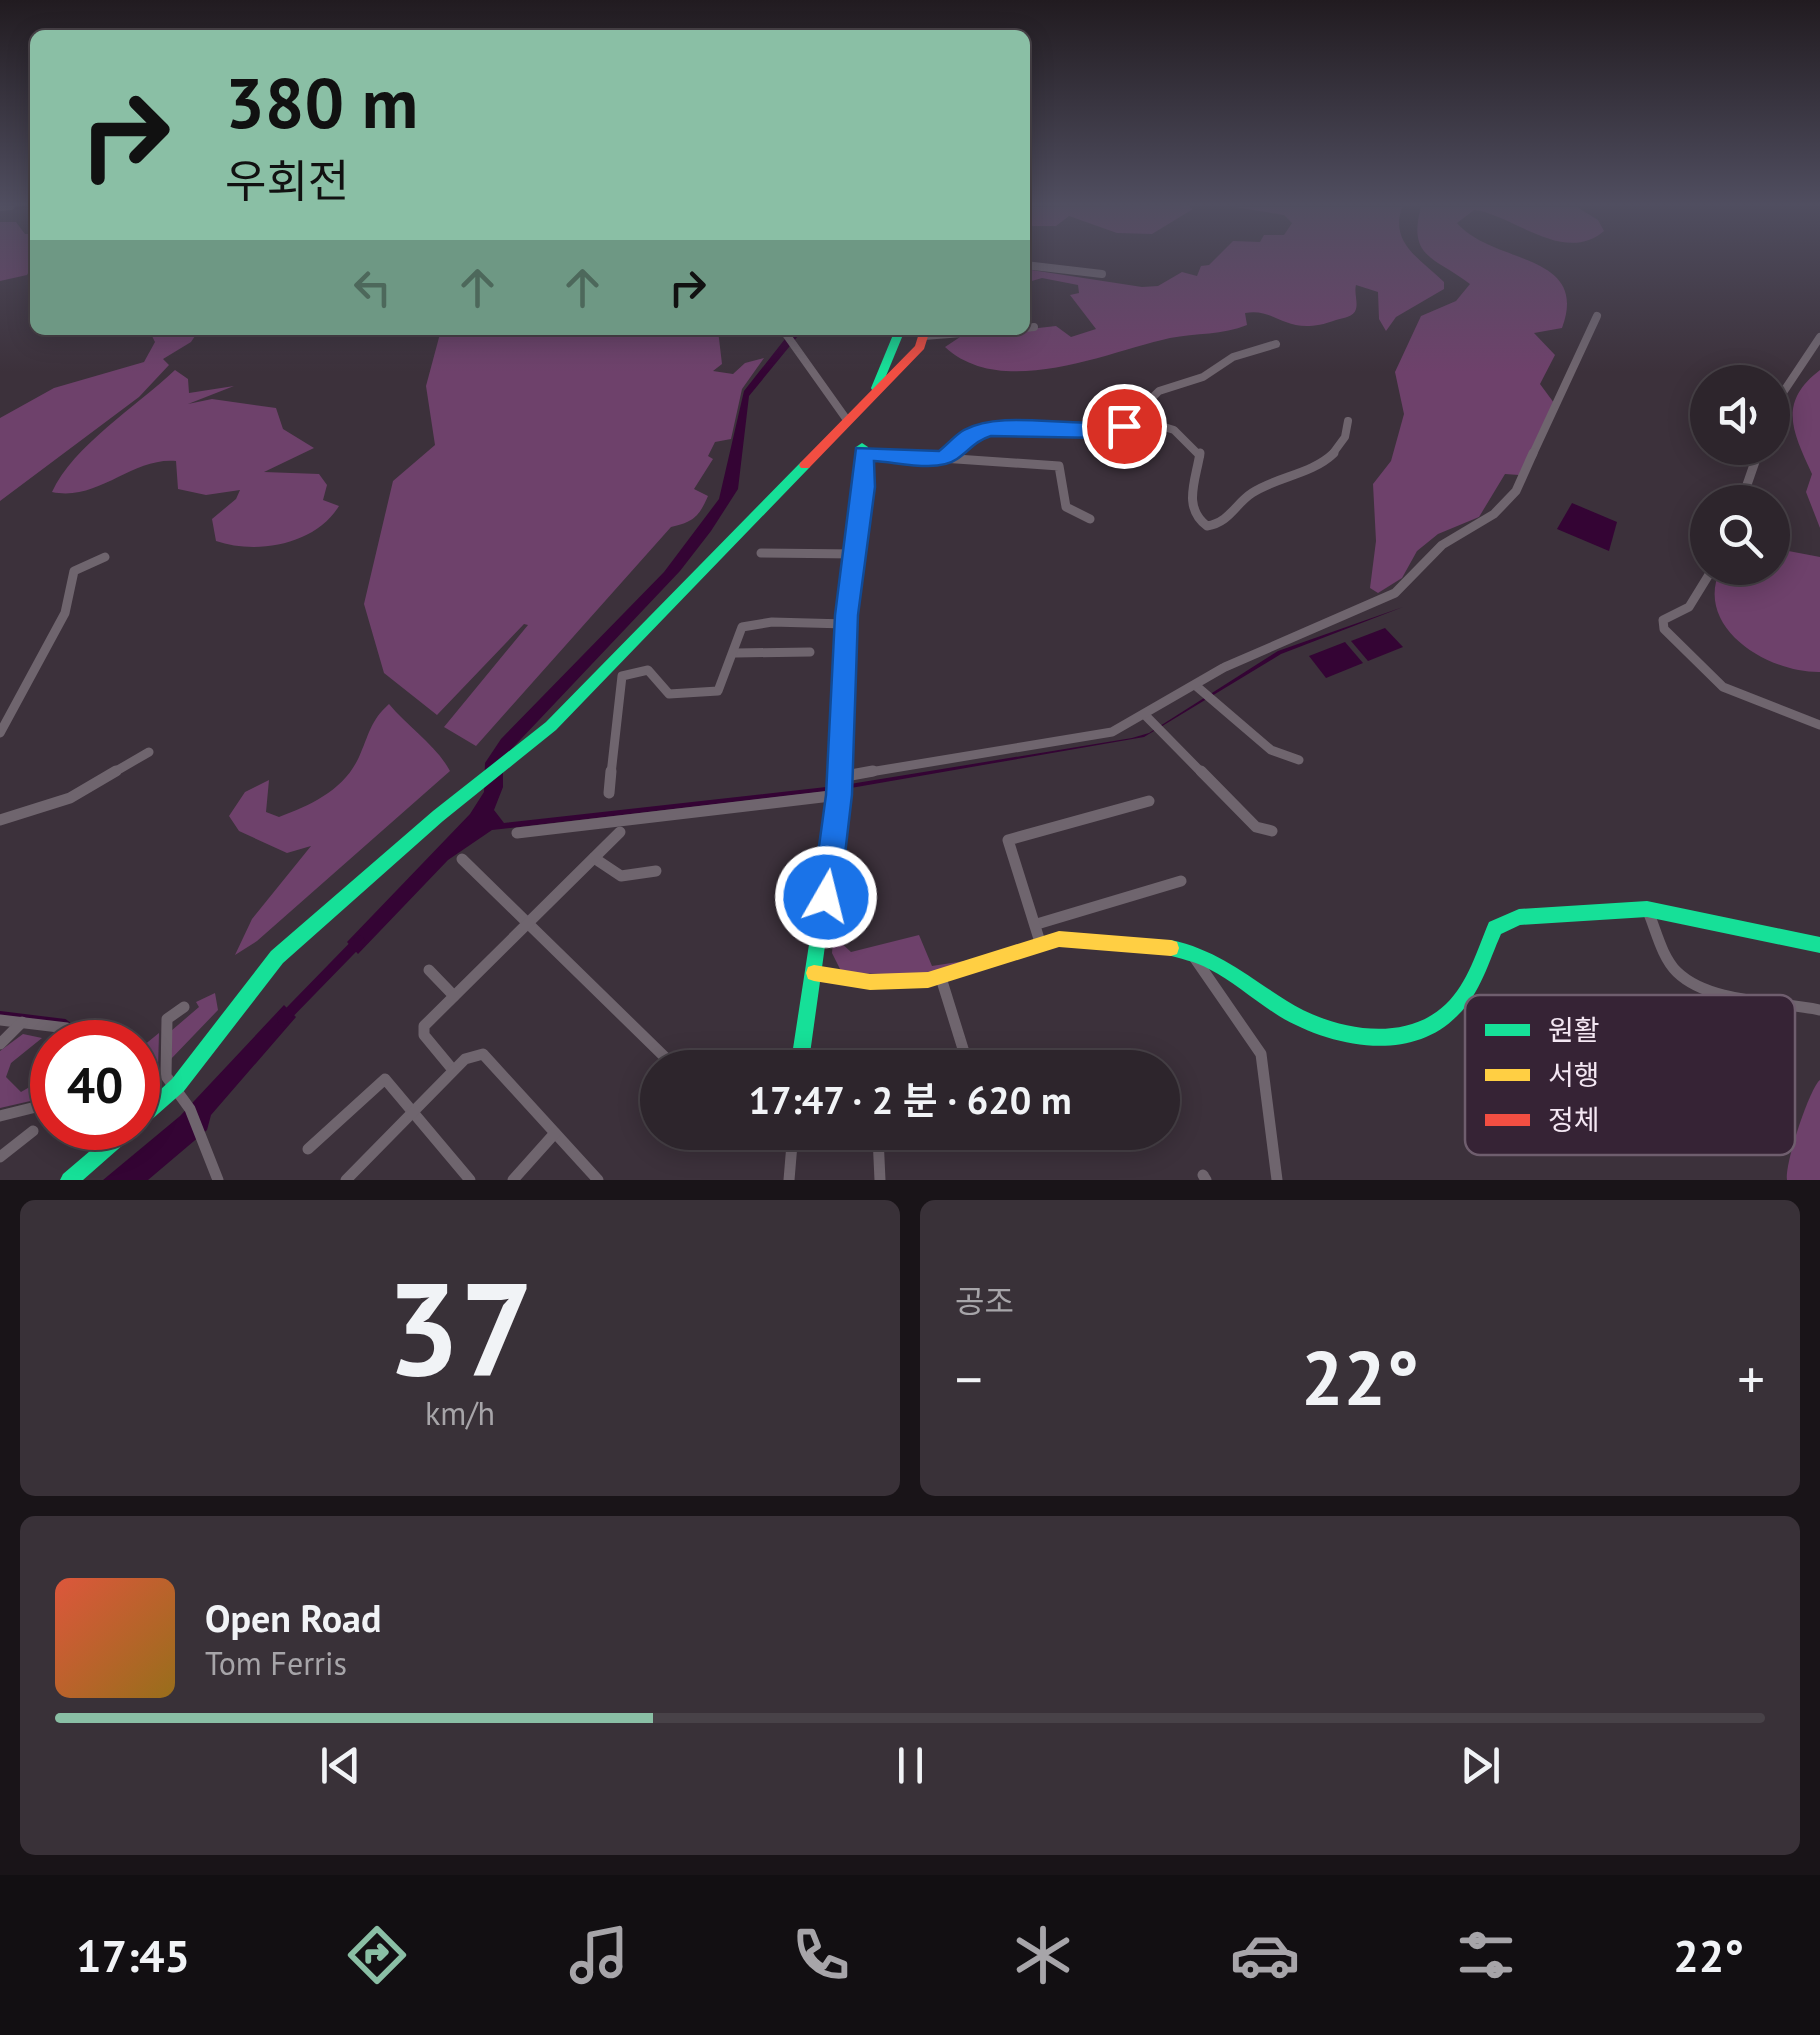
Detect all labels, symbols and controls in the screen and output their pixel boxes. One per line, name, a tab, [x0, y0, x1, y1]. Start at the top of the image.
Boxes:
text: 380 m	[225, 57, 418, 147]
icon: right	[60, 70, 190, 200]
text: 우회전	[225, 151, 349, 209]
icon: left	[345, 260, 400, 315]
icon: ahead	[450, 260, 505, 315]
icon: ahead	[555, 260, 610, 315]
icon: right	[660, 260, 715, 315]
map controls	[1690, 365, 1790, 585]
button: sound	[1690, 365, 1790, 465]
pin	[1082, 384, 1167, 469]
icon: arrive	[1097, 399, 1152, 454]
button: search	[1690, 485, 1790, 585]
position arrow	[774, 845, 878, 949]
legend	[1465, 995, 1795, 1155]
text: 원활	[1548, 1011, 1600, 1048]
speed limit sign: 40	[30, 1020, 160, 1150]
text: 서행	[1548, 1056, 1600, 1093]
text: 17:47 · 2 분 · 620 m	[748, 1075, 1072, 1124]
text: 정체	[1548, 1101, 1600, 1138]
text: 37	[386, 1243, 534, 1411]
text: 공조	[955, 1280, 1014, 1322]
text: 22°	[1301, 1329, 1419, 1426]
text: −	[955, 1343, 983, 1414]
text: +	[1737, 1343, 1765, 1414]
text: km/h	[425, 1392, 495, 1434]
text: Open Road	[205, 1593, 381, 1642]
text: Tom Ferris	[205, 1642, 347, 1684]
icon: previous	[313, 1738, 368, 1793]
icon: pause	[883, 1738, 938, 1793]
icon: next	[1453, 1738, 1508, 1793]
icon: directions	[342, 1920, 412, 1990]
icon: music	[564, 1920, 634, 1990]
icon: phone	[786, 1920, 856, 1990]
icon: climate	[1008, 1920, 1078, 1990]
icon: car	[1230, 1920, 1300, 1990]
icon: filters	[1451, 1920, 1521, 1990]
text: 17:45	[76, 1926, 190, 1984]
text: 22°	[1673, 1926, 1744, 1984]

